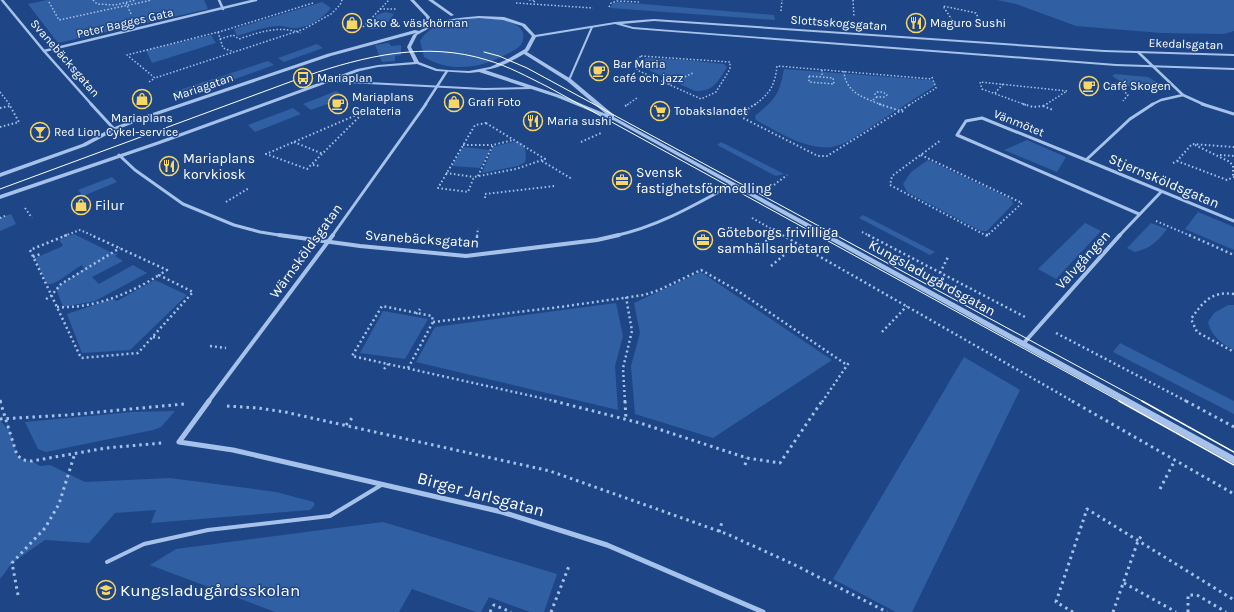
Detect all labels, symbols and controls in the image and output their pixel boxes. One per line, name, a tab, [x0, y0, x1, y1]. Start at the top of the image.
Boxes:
street label: Peter Bagges Gata	[75, 5, 175, 41]
shop icon: Sko & väskhörnan	[341, 12, 363, 34]
restaurant icon: Maguro Sushi	[905, 12, 927, 34]
street label: Slottsskogsgatan	[790, 13, 888, 33]
street label: Svanebäcksgatan	[28, 16, 102, 100]
place label: Sko & väskhörnan	[366, 16, 468, 30]
place label: Maguro Sushi	[930, 16, 1006, 30]
street label: Ekedalsgatan	[1148, 36, 1224, 52]
place label: Bar Maria café och jazz	[613, 57, 684, 85]
cafe icon: Bar Maria café och jazz	[588, 60, 610, 82]
bus stop icon: Mariaplan	[292, 67, 314, 89]
street label: Mariagatan	[171, 70, 235, 104]
place label: Mariaplan	[317, 71, 373, 85]
cafe icon: Café Skogen	[1078, 75, 1100, 97]
place label: Café Skogen	[1103, 79, 1171, 93]
shop icon: Mariaplans Cykel-service	[131, 88, 153, 110]
place label: Mariaplans Gelateria	[352, 90, 414, 118]
shop icon: Grafi Foto	[443, 91, 465, 113]
cafe icon: Mariaplans Gelateria	[327, 93, 349, 115]
place label: Grafi Foto	[468, 95, 521, 109]
supermarket icon: Tobakslandet	[649, 100, 671, 122]
place label: Tobakslandet	[674, 104, 748, 118]
street label: Vänmötet	[992, 107, 1047, 140]
restaurant icon: Maria sushi	[522, 110, 544, 132]
place label: Mariaplans Cykel-service	[106, 111, 178, 139]
place label: Maria sushi	[547, 114, 612, 128]
bar icon: Red Lion	[29, 121, 51, 143]
place label: Red Lion	[54, 125, 100, 139]
place label: Mariaplans korvkiosk	[183, 150, 255, 183]
street label: Stjernsköldsgatan	[1106, 150, 1222, 212]
restaurant icon: Mariaplans korvkiosk	[158, 155, 180, 177]
place label: Svensk fastighetsförmedling	[636, 164, 772, 197]
office icon: Svensk fastighetsförmedling	[611, 169, 633, 191]
shop icon: Filur	[70, 194, 92, 216]
place label: Filur	[95, 197, 125, 214]
street label: Wärnsköldsgatan	[266, 200, 346, 302]
place label: Göteborgs frivilliga samhällsarbetare	[717, 224, 838, 257]
street label: Svanebäcksgatan	[364, 227, 480, 251]
street label: Valvgången	[1052, 227, 1114, 293]
office icon: Göteborgs frivilliga samhällsarbetare	[692, 229, 714, 251]
street label: Kungsladugårdsgatan	[866, 236, 998, 320]
street label: Birger Jarlsgatan	[415, 467, 547, 521]
school or university icon: Kungsladugårdsskolan	[95, 579, 117, 601]
place label: Kungsladugårdsskolan	[120, 580, 300, 600]

